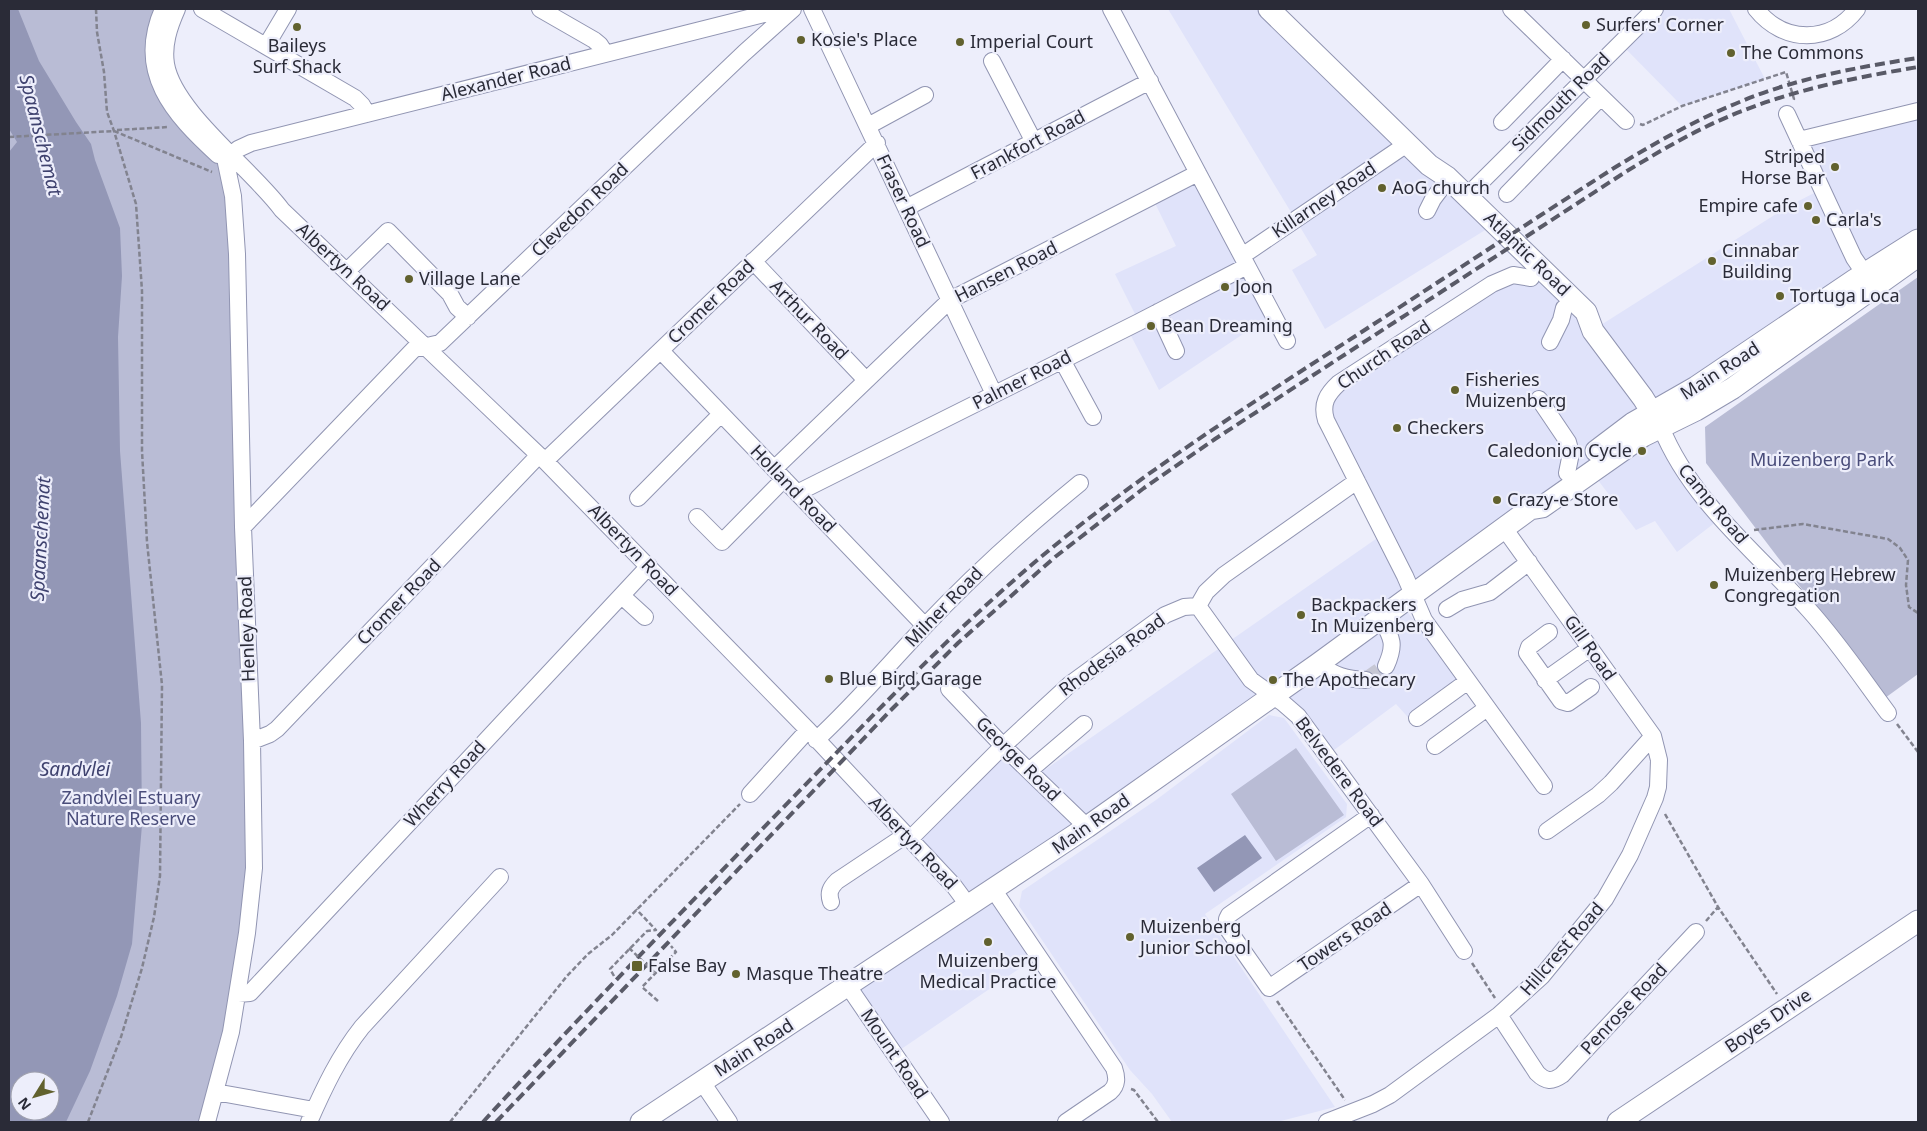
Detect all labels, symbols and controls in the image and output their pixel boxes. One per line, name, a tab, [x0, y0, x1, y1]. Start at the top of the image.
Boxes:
place label: Surfers' Corner	[1596, 12, 1725, 36]
marker: Surfers' Corner	[1580, 19, 1592, 31]
marker: Baileys Surf Shack	[291, 21, 303, 33]
place label: Kosie's Place	[811, 27, 918, 51]
place label: Imperial Court	[970, 29, 1093, 53]
place label: Baileys Surf Shack	[253, 33, 342, 78]
marker: Kosie's Place	[795, 34, 807, 46]
marker: Imperial Court	[954, 36, 966, 48]
place label: The Commons	[1741, 40, 1864, 64]
street label: Sidmouth Road	[1506, 47, 1615, 156]
marker: The Commons	[1725, 47, 1737, 59]
street label: Alexander Road	[438, 50, 573, 106]
water label: Spaanschemat	[13, 72, 69, 199]
street label: Frankfort Road	[966, 104, 1089, 184]
place label: Striped Horse Bar	[1741, 144, 1826, 189]
street label: Fraser Road	[872, 150, 936, 251]
street label: Killarney Road	[1267, 155, 1380, 243]
street label: Clevedon Road	[526, 157, 633, 262]
marker: Striped Horse Bar	[1829, 161, 1841, 173]
place label: AoG church	[1392, 175, 1490, 199]
marker: AoG church	[1376, 182, 1388, 194]
place label: Empire cafe	[1698, 193, 1798, 217]
marker: Empire cafe	[1802, 200, 1814, 212]
street label: Atlantic Road	[1479, 206, 1576, 301]
place label: Carla's	[1826, 207, 1882, 231]
marker: Carla's	[1810, 214, 1822, 226]
street label: Albertyn Road	[292, 217, 396, 316]
street label: Hansen Road	[950, 235, 1061, 307]
place label: Cinnabar Building	[1722, 238, 1800, 283]
street label: Cromer Road	[662, 254, 759, 349]
marker: Cinnabar Building	[1706, 255, 1718, 267]
place label: Village Lane	[419, 266, 521, 290]
marker: Village Lane	[403, 273, 415, 285]
street label: Arthur Road	[765, 274, 854, 365]
place label: Joon	[1233, 274, 1273, 298]
marker: Joon	[1219, 281, 1231, 293]
place label: Tortuga Loca	[1790, 283, 1900, 307]
marker: Tortuga Loca	[1774, 290, 1786, 302]
place label: Bean Dreaming	[1161, 313, 1293, 337]
street label: Church Road	[1332, 314, 1435, 394]
marker: Bean Dreaming	[1145, 320, 1157, 332]
street label: Main Road	[1675, 336, 1764, 405]
street label: Palmer Road	[968, 344, 1075, 414]
place label: Fisheries Muizenberg	[1465, 367, 1566, 412]
marker: Fisheries Muizenberg	[1449, 384, 1461, 396]
place label: Checkers	[1407, 415, 1484, 439]
marker: Checkers	[1391, 422, 1403, 434]
place label: Caledonion Cycle	[1487, 438, 1632, 462]
street label: Holland Road	[746, 439, 842, 538]
marker: Caledonion Cycle	[1636, 445, 1648, 457]
park label: Muizenberg Park	[1750, 447, 1894, 471]
street label: Camp Road	[1673, 458, 1754, 548]
water label: Spaanschemat	[24, 476, 56, 602]
place label: Crazy-e Store	[1507, 487, 1618, 511]
marker: Crazy-e Store	[1491, 494, 1503, 506]
street label: Albertyn Road	[584, 498, 684, 601]
street label: Cromer Road	[351, 553, 446, 650]
street label: Milner Road	[899, 561, 987, 651]
place label: Muizenberg Hebrew Congregation	[1724, 562, 1896, 607]
street label: Henley Road	[232, 576, 260, 683]
marker: Muizenberg Hebrew Congregation	[1708, 579, 1720, 591]
place label: Backpackers In Muizenberg	[1311, 592, 1434, 637]
street label: Rhodesia Road	[1053, 608, 1169, 701]
marker: Backpackers In Muizenberg	[1295, 609, 1307, 621]
street label: Gill Road	[1559, 610, 1622, 685]
place label: Blue Bird Garage	[839, 666, 982, 690]
place label: The Apothecary	[1283, 667, 1416, 691]
marker: Blue Bird Garage	[823, 673, 835, 685]
marker: The Apothecary	[1267, 674, 1279, 686]
street label: George Road	[971, 711, 1066, 806]
street label: Belvedere Road	[1290, 711, 1389, 831]
street label: Wherry Road	[398, 735, 491, 832]
water label: Sandvlei	[40, 756, 111, 782]
park label: Zandvlei Estuary Nature Reserve	[62, 785, 201, 830]
street label: Main Road	[1047, 787, 1134, 859]
street label: Albertyn Road	[864, 790, 963, 894]
street label: Towers Road	[1293, 896, 1396, 976]
street label: Hillcrest Road	[1514, 897, 1608, 1000]
place label: Muizenberg Junior School	[1138, 914, 1251, 959]
marker: Muizenberg Junior School	[1124, 931, 1136, 943]
marker: Muizenberg Medical Practice	[982, 936, 994, 948]
place label: Muizenberg Medical Practice	[920, 948, 1056, 993]
place label: False Bay	[648, 953, 727, 977]
street label: Penrose Road	[1575, 957, 1672, 1059]
marker: False Bay	[630, 959, 644, 973]
place label: Masque Theatre	[746, 961, 883, 985]
marker: Masque Theatre	[730, 968, 742, 980]
street label: Boyes Drive	[1720, 982, 1815, 1058]
street label: Mount Road	[856, 1004, 934, 1103]
street label: Main Road	[709, 1013, 798, 1082]
north arrow	[10, 1071, 60, 1121]
text: N	[13, 1094, 35, 1114]

